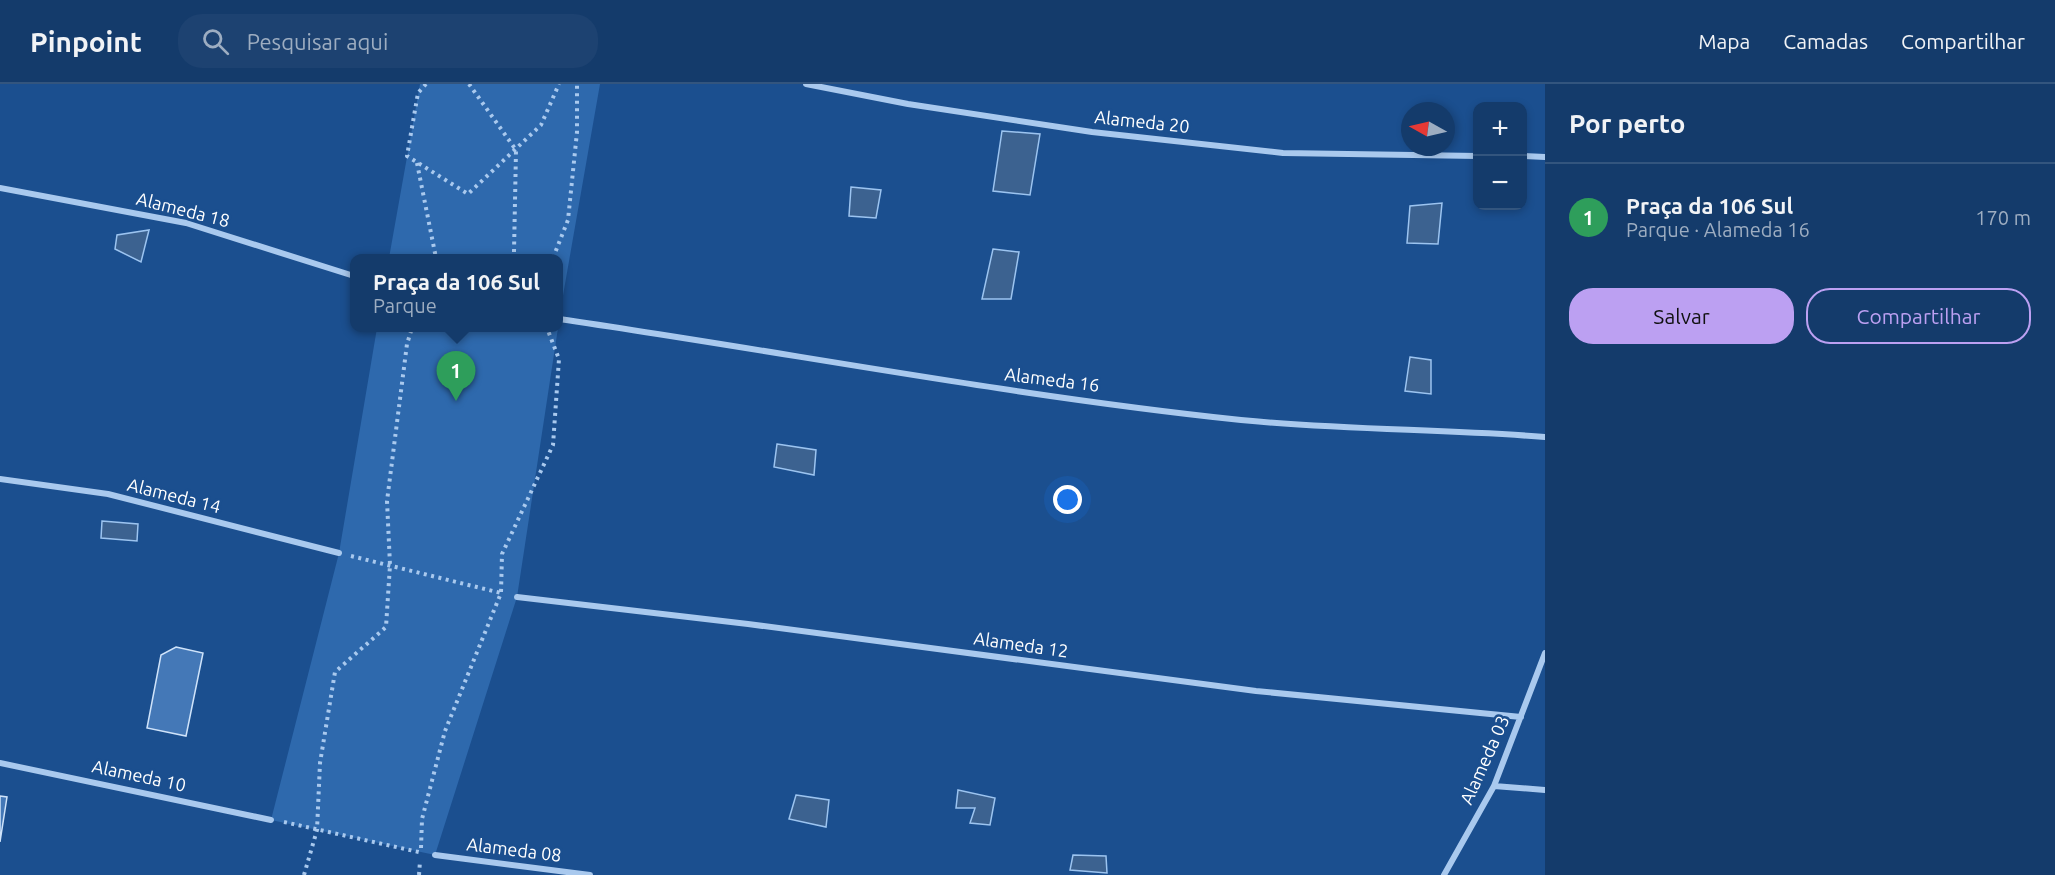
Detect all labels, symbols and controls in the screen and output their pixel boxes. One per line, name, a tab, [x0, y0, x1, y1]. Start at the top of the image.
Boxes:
search box	[178, 14, 598, 68]
icon: search	[199, 25, 232, 58]
text: Pinpoint	[30, 26, 142, 57]
text: Pesquisar aqui	[247, 29, 388, 54]
text: Mapa	[1698, 29, 1750, 53]
text: Camadas	[1783, 29, 1868, 53]
text: Compartilhar	[1901, 29, 2025, 53]
north arrow	[1401, 102, 1455, 156]
map controls	[1473, 102, 1527, 210]
button: +	[1473, 102, 1527, 156]
street label: Alameda 20	[1094, 106, 1191, 136]
text: Por perto	[1569, 109, 1685, 138]
button: −	[1473, 156, 1527, 210]
street label: Alameda 18	[135, 188, 232, 230]
text: Praça da 106 Sul	[1626, 193, 1793, 218]
text: 1	[1583, 206, 1594, 229]
text: 170 m	[1975, 206, 2031, 229]
text: Parque · Alameda 16	[1626, 218, 1810, 241]
popup	[350, 254, 563, 332]
text: Praça da 106 Sul	[373, 269, 540, 294]
button: Salvar	[1569, 288, 1794, 344]
button: Compartilhar	[1806, 288, 2031, 344]
text: Parque	[373, 294, 437, 317]
pin: 1	[436, 352, 476, 401]
street label: Alameda 16	[1004, 363, 1101, 395]
street label: Alameda 14	[126, 474, 223, 516]
your location	[1053, 485, 1082, 514]
street label: Alameda 12	[973, 627, 1070, 661]
street label: Alameda 03	[1456, 712, 1513, 807]
street label: Alameda 10	[90, 755, 188, 795]
street label: Alameda 08	[466, 833, 563, 865]

